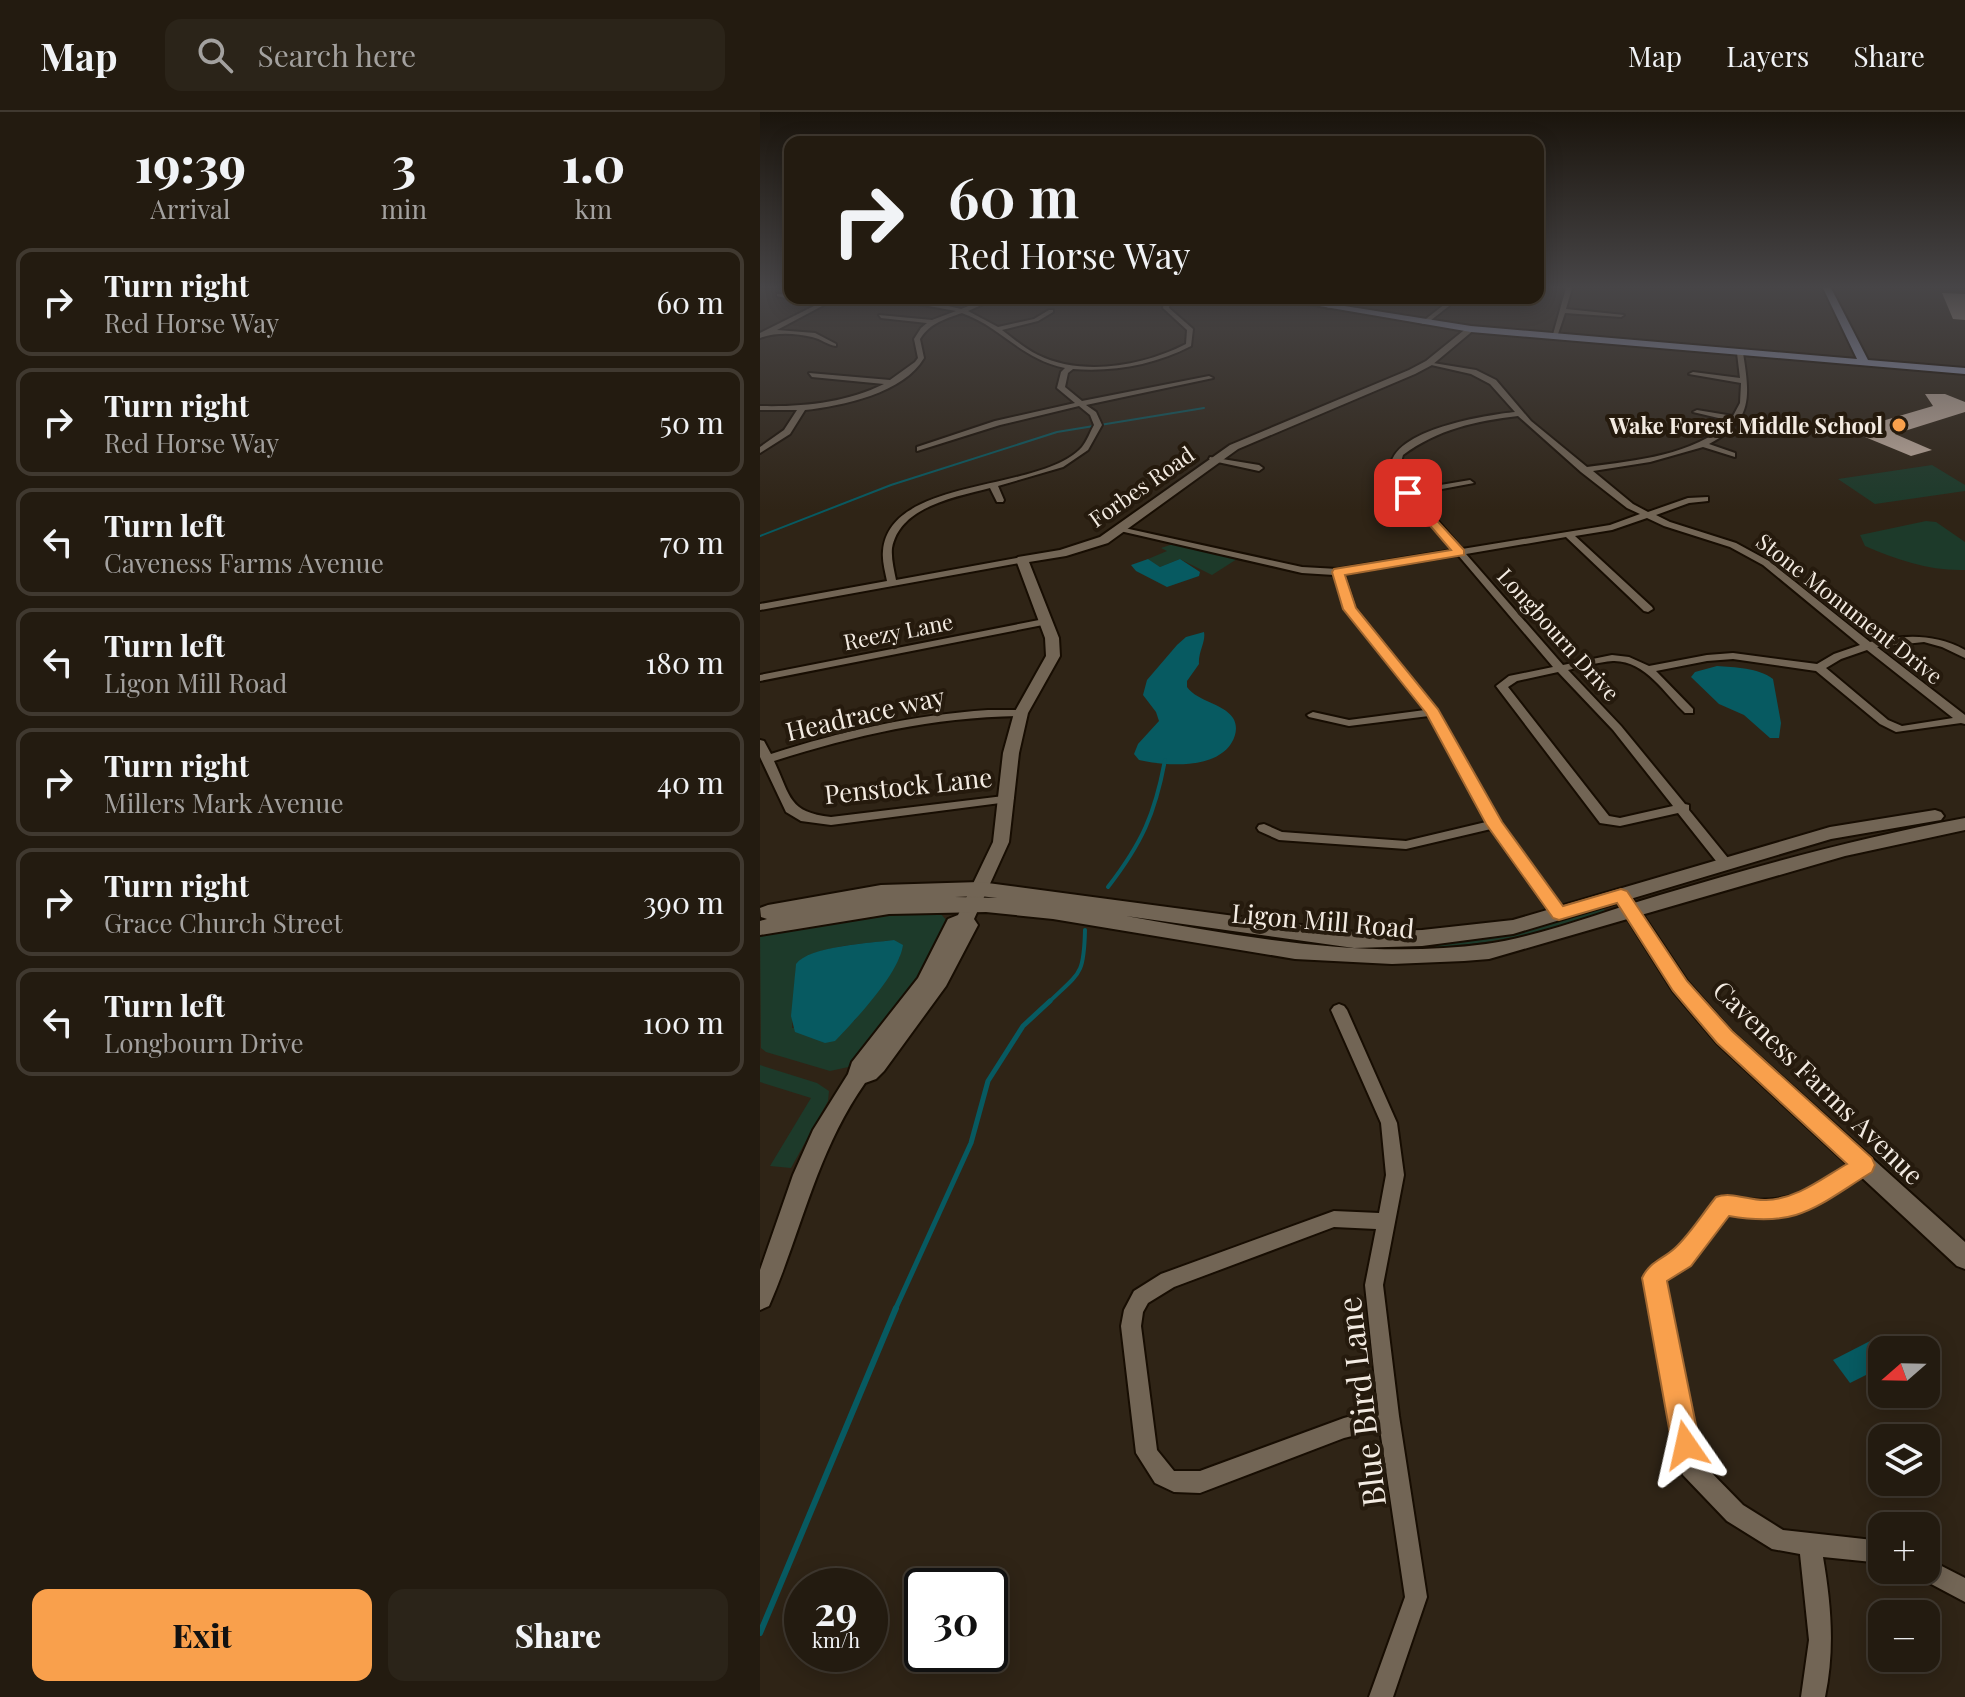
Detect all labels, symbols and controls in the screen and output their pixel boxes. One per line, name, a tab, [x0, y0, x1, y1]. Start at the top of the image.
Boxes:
search box	[165, 19, 725, 91]
text: Map	[40, 30, 117, 81]
icon: search	[193, 33, 237, 77]
text: Search here	[257, 35, 416, 75]
text: Map	[1628, 37, 1682, 74]
text: Layers	[1726, 37, 1809, 74]
text: Share	[1853, 37, 1925, 74]
text: 19:39	[135, 131, 246, 195]
text: 3	[392, 131, 416, 195]
text: 1.0	[562, 131, 625, 195]
text: 60 m	[948, 158, 1079, 233]
icon: right	[816, 168, 920, 272]
text: Arrival	[150, 191, 230, 226]
text: min	[381, 191, 427, 226]
text: km	[575, 191, 612, 226]
text: Red Horse Way	[948, 230, 1191, 278]
text: Turn right	[104, 265, 249, 305]
icon: right	[36, 280, 80, 324]
text: 60 m	[656, 282, 724, 322]
text: Red Horse Way	[104, 305, 279, 340]
text: Turn right	[104, 385, 249, 425]
icon: right	[36, 400, 80, 444]
text: 50 m	[659, 402, 724, 442]
place label: Wake Forest Middle School	[1608, 410, 1883, 440]
marker: Wake Forest Middle School	[1890, 416, 1908, 434]
text: Red Horse Way	[104, 425, 279, 460]
street label: Forbes Road	[1082, 439, 1200, 533]
pin	[1374, 459, 1442, 527]
icon: arrive	[1386, 471, 1430, 515]
text: Turn left	[104, 505, 225, 545]
icon: left	[36, 520, 80, 564]
text: 70 m	[660, 522, 724, 562]
street label: Stone Monument Drive	[1751, 526, 1949, 690]
text: Caveness Farms Avenue	[104, 545, 384, 580]
street label: Longbourn Drive	[1491, 561, 1627, 707]
street label: Reezy Lane	[841, 606, 955, 656]
text: Turn left	[104, 625, 225, 665]
icon: left	[36, 640, 80, 684]
text: 180 m	[645, 642, 724, 682]
text: Ligon Mill Road	[104, 665, 287, 700]
street label: Headrace way	[782, 678, 948, 748]
text: Turn right	[104, 745, 249, 785]
street label: Penstock Lane	[822, 759, 994, 811]
icon: right	[36, 760, 80, 804]
text: 40 m	[657, 762, 724, 802]
text: Millers Mark Avenue	[104, 785, 344, 820]
text: Turn right	[104, 865, 249, 905]
icon: right	[36, 880, 80, 924]
text: 390 m	[643, 882, 724, 922]
street label: Ligon Mill Road	[1230, 895, 1416, 945]
text: Grace Church Street	[104, 905, 343, 940]
street label: Caveness Farms Avenue	[1706, 972, 1932, 1192]
text: Turn left	[104, 985, 225, 1025]
icon: left	[36, 1000, 80, 1044]
text: 100 m	[643, 1002, 724, 1042]
text: Longbourn Drive	[104, 1025, 304, 1060]
street label: Blue Bird Lane	[1326, 1295, 1394, 1509]
north arrow	[1868, 1336, 1940, 1408]
map controls	[1868, 1336, 1940, 1672]
position arrow	[1644, 1403, 1728, 1487]
button: layers	[1868, 1424, 1940, 1496]
button: +	[1868, 1512, 1940, 1584]
speed limit sign: 30	[904, 1568, 1008, 1672]
text: 29	[814, 1583, 858, 1636]
button: Exit	[32, 1589, 372, 1681]
button: Share	[388, 1589, 728, 1681]
button: −	[1868, 1600, 1940, 1672]
text: km/h	[812, 1626, 860, 1653]

